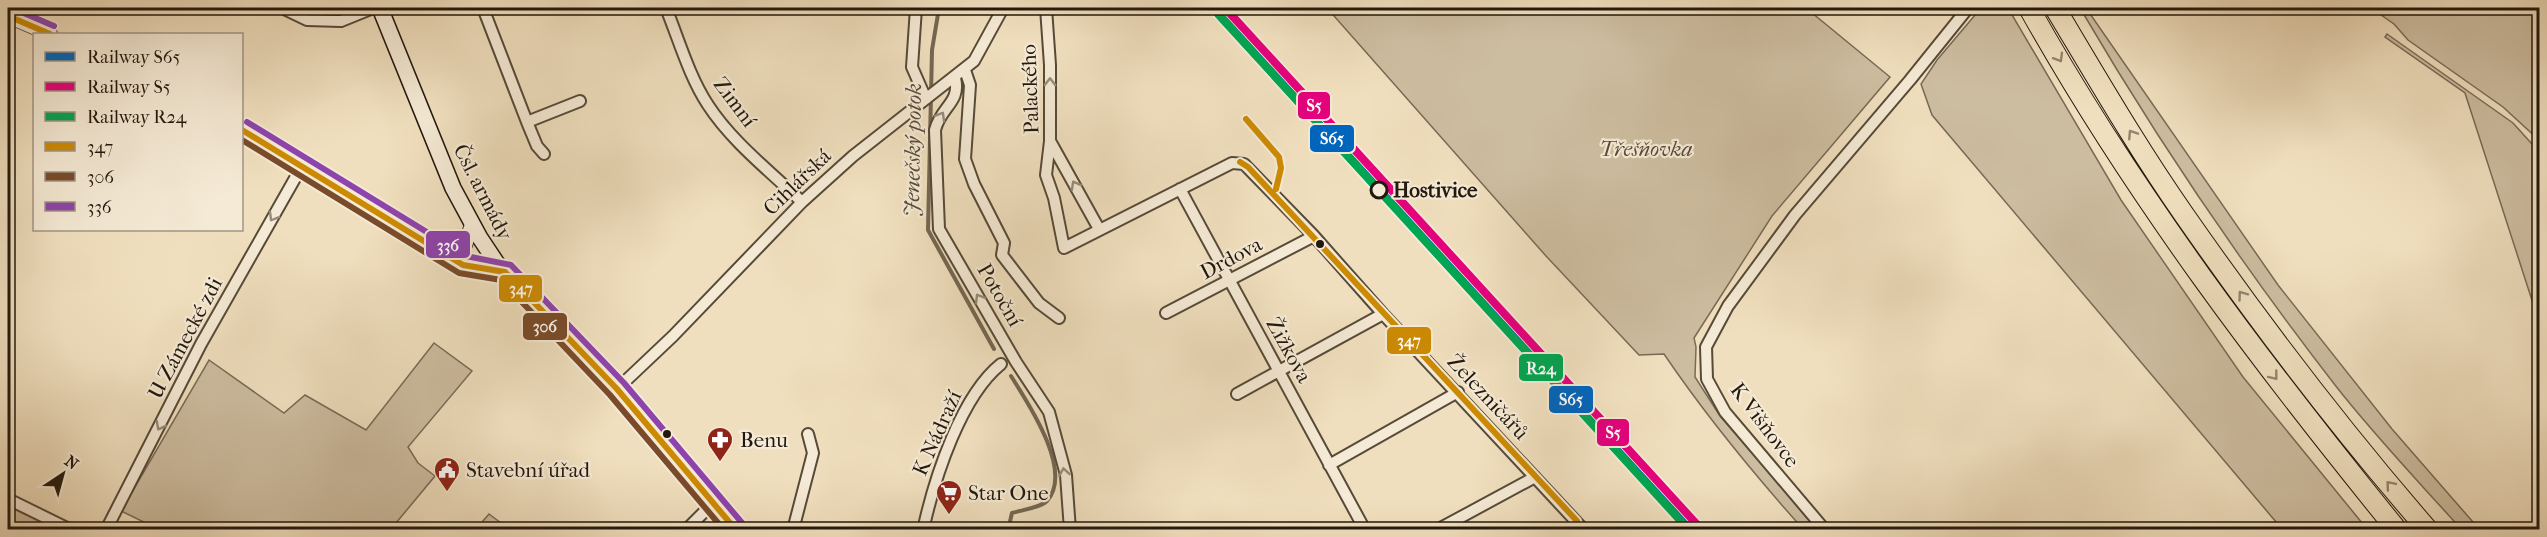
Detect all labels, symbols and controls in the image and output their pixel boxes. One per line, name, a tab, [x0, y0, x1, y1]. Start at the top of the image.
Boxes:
legend	[33, 33, 243, 231]
street label: Palackého	[1016, 44, 1044, 134]
text: Railway S65	[87, 47, 181, 68]
one-way arrow	[2051, 52, 2063, 62]
street label: Zimní	[708, 72, 762, 132]
text: Railway S5	[87, 77, 171, 98]
one-way arrow	[1044, 78, 1056, 87]
water label: Jenečský potok	[899, 83, 927, 217]
line badge: S5	[1297, 91, 1331, 120]
text: S5	[1306, 96, 1322, 115]
text: Railway R24	[87, 107, 187, 128]
one-way arrow	[934, 112, 945, 122]
line badge: S65	[1309, 124, 1355, 153]
text: S65	[1320, 129, 1344, 148]
one-way arrow	[2128, 130, 2139, 141]
text: 347	[87, 137, 113, 158]
park label: Třešňovka	[1600, 137, 1692, 161]
street label: Čsl. armády	[449, 140, 518, 245]
street label: Cihlářská	[758, 144, 836, 220]
text: 306	[87, 167, 114, 188]
place label: Hostivice	[1393, 178, 1478, 202]
one-way arrow	[1071, 181, 1082, 191]
marker: Hostivice	[1370, 181, 1388, 199]
text: 336	[87, 197, 112, 218]
one-way arrow	[269, 211, 280, 221]
line badge: 336	[425, 230, 471, 259]
street label: Drdova	[1196, 232, 1266, 284]
text: 336	[437, 236, 459, 256]
unlabelled marker	[1314, 238, 1326, 250]
street label: Potoční	[972, 259, 1028, 331]
street label: U Zámecké zdi	[143, 273, 227, 403]
line badge: 347	[498, 274, 543, 303]
text: 347	[509, 279, 533, 299]
one-way arrow	[2238, 290, 2249, 301]
one-way arrow	[975, 294, 986, 304]
line badge: 306	[522, 312, 568, 341]
street label: Žižkova	[1261, 313, 1317, 387]
text: 306	[533, 317, 557, 337]
line badge: 347	[1386, 326, 1432, 355]
text: 347	[1397, 331, 1421, 351]
street label: Železničářů	[1442, 349, 1534, 445]
line badge: R24	[1518, 353, 1564, 382]
text: R24	[1526, 359, 1557, 379]
one-way arrow	[2267, 369, 2278, 380]
street label: K Višňovce	[1725, 378, 1805, 472]
line badge: S65	[1548, 385, 1594, 414]
street label: K Nádraží	[908, 386, 967, 479]
text: S65	[1559, 390, 1583, 409]
line badge: S5	[1596, 418, 1630, 447]
one-way arrow	[156, 420, 167, 431]
text: S5	[1605, 423, 1621, 442]
pharmacy icon: Benu	[705, 425, 735, 463]
unlabelled marker	[661, 428, 673, 440]
place label: Benu	[740, 428, 788, 452]
north arrow	[33, 444, 93, 504]
text: N	[61, 451, 83, 474]
public building icon: Stavební úřad	[432, 455, 462, 493]
place label: Stavební úřad	[466, 458, 590, 482]
one-way arrow	[1058, 467, 1070, 476]
supermarket icon: Star One	[934, 478, 964, 516]
place label: Star One	[968, 481, 1049, 505]
one-way arrow	[2386, 481, 2397, 492]

